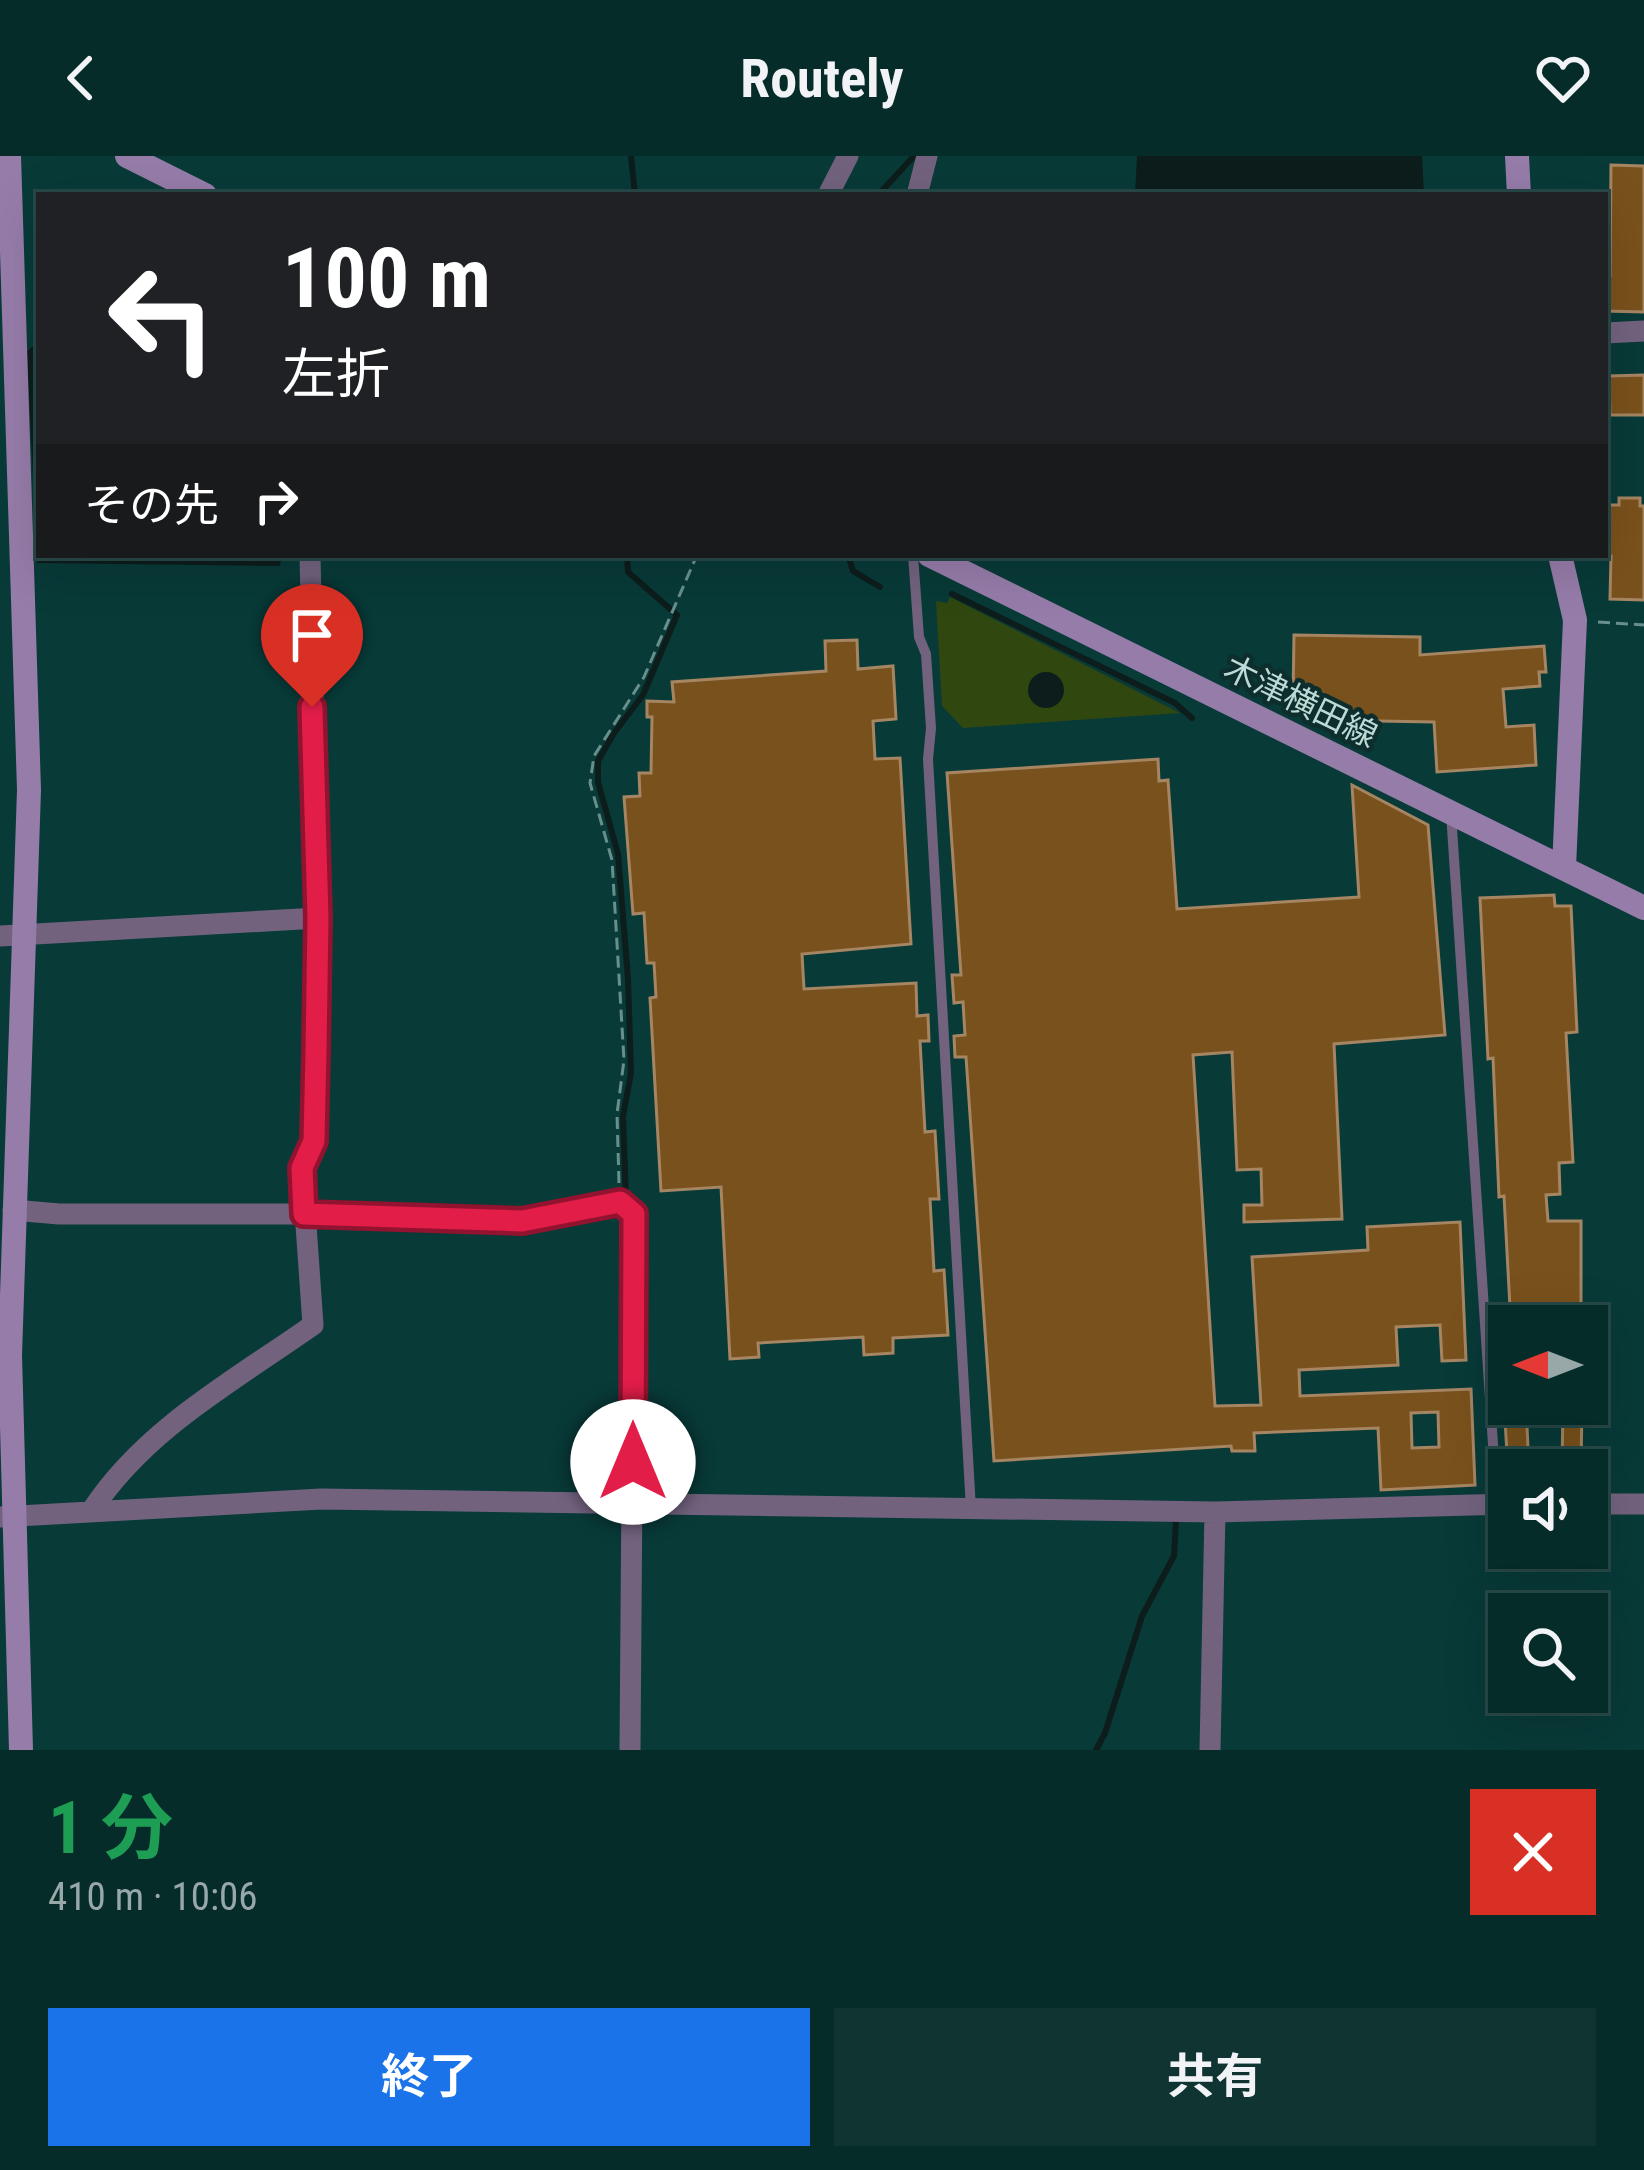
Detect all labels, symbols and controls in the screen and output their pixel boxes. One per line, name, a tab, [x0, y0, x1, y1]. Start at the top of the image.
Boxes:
icon: back	[48, 45, 114, 111]
icon: heart	[1530, 45, 1596, 111]
text: Routely	[740, 47, 904, 110]
text: 100 m	[282, 229, 491, 328]
icon: left	[84, 240, 240, 396]
text: 左折	[282, 343, 390, 406]
icon: right	[243, 468, 309, 534]
text: その先	[84, 479, 219, 532]
pin	[261, 584, 363, 707]
icon: arrive	[279, 602, 345, 668]
street label: 木津横田線	[1218, 648, 1383, 755]
north arrow	[1488, 1305, 1608, 1425]
map controls	[1488, 1305, 1608, 1713]
position arrow	[570, 1399, 696, 1525]
button: sound	[1488, 1449, 1608, 1569]
button: search	[1488, 1593, 1608, 1713]
text: 1 分	[48, 1786, 173, 1871]
button: close	[1470, 1789, 1596, 1915]
text: 410 m · 10:06	[48, 1874, 258, 1920]
button: 終了	[48, 2008, 810, 2146]
button: 共有	[834, 2008, 1596, 2146]

